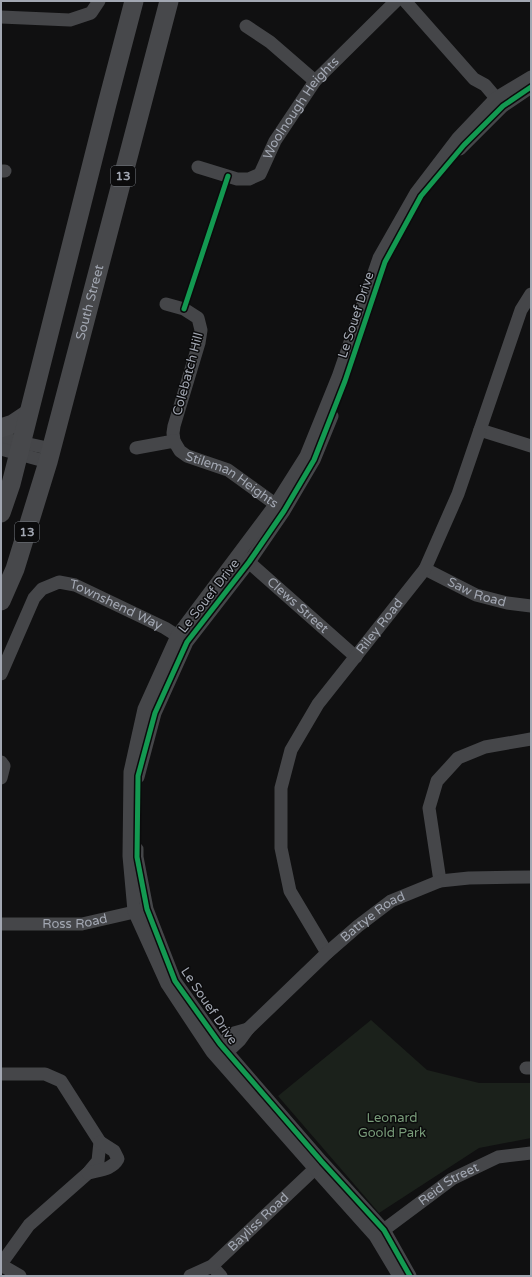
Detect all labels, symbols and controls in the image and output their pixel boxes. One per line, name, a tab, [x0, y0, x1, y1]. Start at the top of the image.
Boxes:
street label: Woolnough Heights	[260, 54, 343, 162]
road number: 13	[111, 166, 135, 186]
street label: South Street	[72, 263, 107, 342]
street label: Le Souef Drive	[335, 270, 377, 360]
street label: Colebatch Hill	[169, 331, 207, 417]
street label: Stileman Heights	[183, 448, 281, 512]
road number: 13	[15, 522, 39, 542]
street label: Le Souef Drive	[175, 556, 243, 636]
street label: Clews Street	[264, 574, 332, 637]
street label: Saw Road	[445, 574, 508, 610]
street label: Townshend Way	[69, 576, 165, 634]
street label: Riley Road	[353, 595, 406, 657]
street label: Battye Road	[337, 888, 407, 946]
street label: Ross Road	[42, 910, 109, 932]
street label: Le Souef Drive	[177, 964, 241, 1048]
park label: Leonard Goold Park	[358, 1110, 426, 1141]
street label: Reid Street	[415, 1159, 481, 1209]
street label: Bayliss Road	[224, 1189, 292, 1255]

